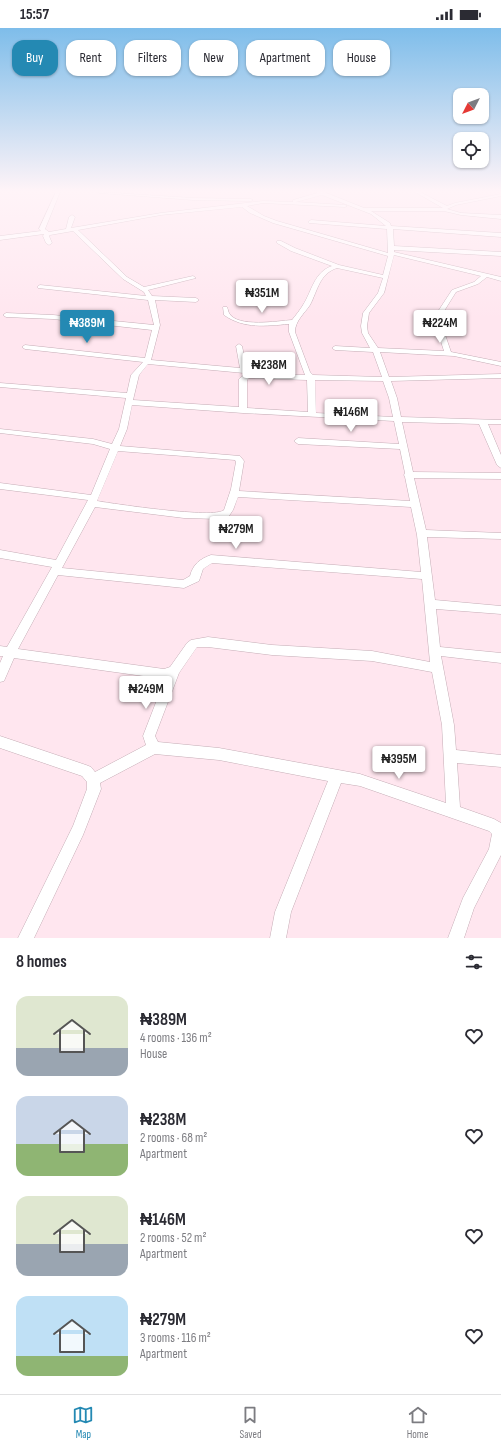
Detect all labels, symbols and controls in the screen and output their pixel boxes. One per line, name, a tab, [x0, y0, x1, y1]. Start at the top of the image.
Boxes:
text: 15:57	[20, 5, 49, 24]
chip: Buy	[12, 40, 58, 76]
chip: Rent	[66, 40, 116, 76]
chip: Filters	[124, 40, 181, 76]
chip: New	[189, 40, 238, 76]
chip: Apartment	[246, 40, 325, 76]
chip: House	[333, 40, 390, 76]
north arrow	[453, 88, 489, 124]
map controls	[453, 88, 489, 168]
button: locate	[453, 132, 489, 168]
pin: ₦351M	[234, 280, 290, 314]
text: ₦351M	[245, 285, 279, 301]
pin: ₦389M	[59, 310, 115, 344]
pin: ₦224M	[412, 310, 468, 344]
text: ₦389M	[69, 315, 105, 331]
text: ₦224M	[423, 315, 458, 331]
pin: ₦238M	[241, 352, 297, 386]
text: ₦238M	[251, 357, 287, 373]
pin: ₦146M	[323, 399, 379, 433]
text: ₦146M	[334, 404, 368, 420]
pin: ₦279M	[208, 516, 264, 550]
text: ₦279M	[218, 521, 254, 537]
pin: ₦249M	[118, 676, 174, 710]
text: ₦249M	[128, 681, 164, 697]
pin: ₦395M	[371, 746, 427, 780]
text: ₦395M	[381, 751, 417, 767]
icon: filters	[463, 951, 485, 973]
text: 8 homes	[16, 952, 67, 972]
text: ₦389M	[140, 1010, 187, 1030]
icon: home	[48, 1012, 96, 1060]
icon: heart	[463, 1025, 485, 1047]
text: 4 rooms · 136 m²	[140, 1030, 212, 1046]
text: House	[140, 1046, 167, 1062]
text: ₦238M	[140, 1110, 186, 1130]
icon: home	[48, 1112, 96, 1160]
icon: heart	[463, 1125, 485, 1147]
text: 2 rooms · 68 m²	[140, 1130, 207, 1146]
text: Apartment	[140, 1146, 187, 1162]
text: ₦146M	[140, 1210, 186, 1230]
icon: home	[48, 1212, 96, 1260]
icon: heart	[463, 1225, 485, 1247]
text: 2 rooms · 52 m²	[140, 1230, 207, 1246]
text: Apartment	[140, 1246, 187, 1262]
text: ₦279M	[140, 1310, 186, 1330]
icon: home	[48, 1312, 96, 1360]
icon: heart	[463, 1325, 485, 1347]
text: 3 rooms · 116 m²	[140, 1330, 211, 1346]
text: Apartment	[140, 1346, 187, 1362]
tab: Map	[72, 1404, 94, 1441]
tab: Saved	[239, 1404, 262, 1441]
tab: Home	[407, 1404, 429, 1441]

